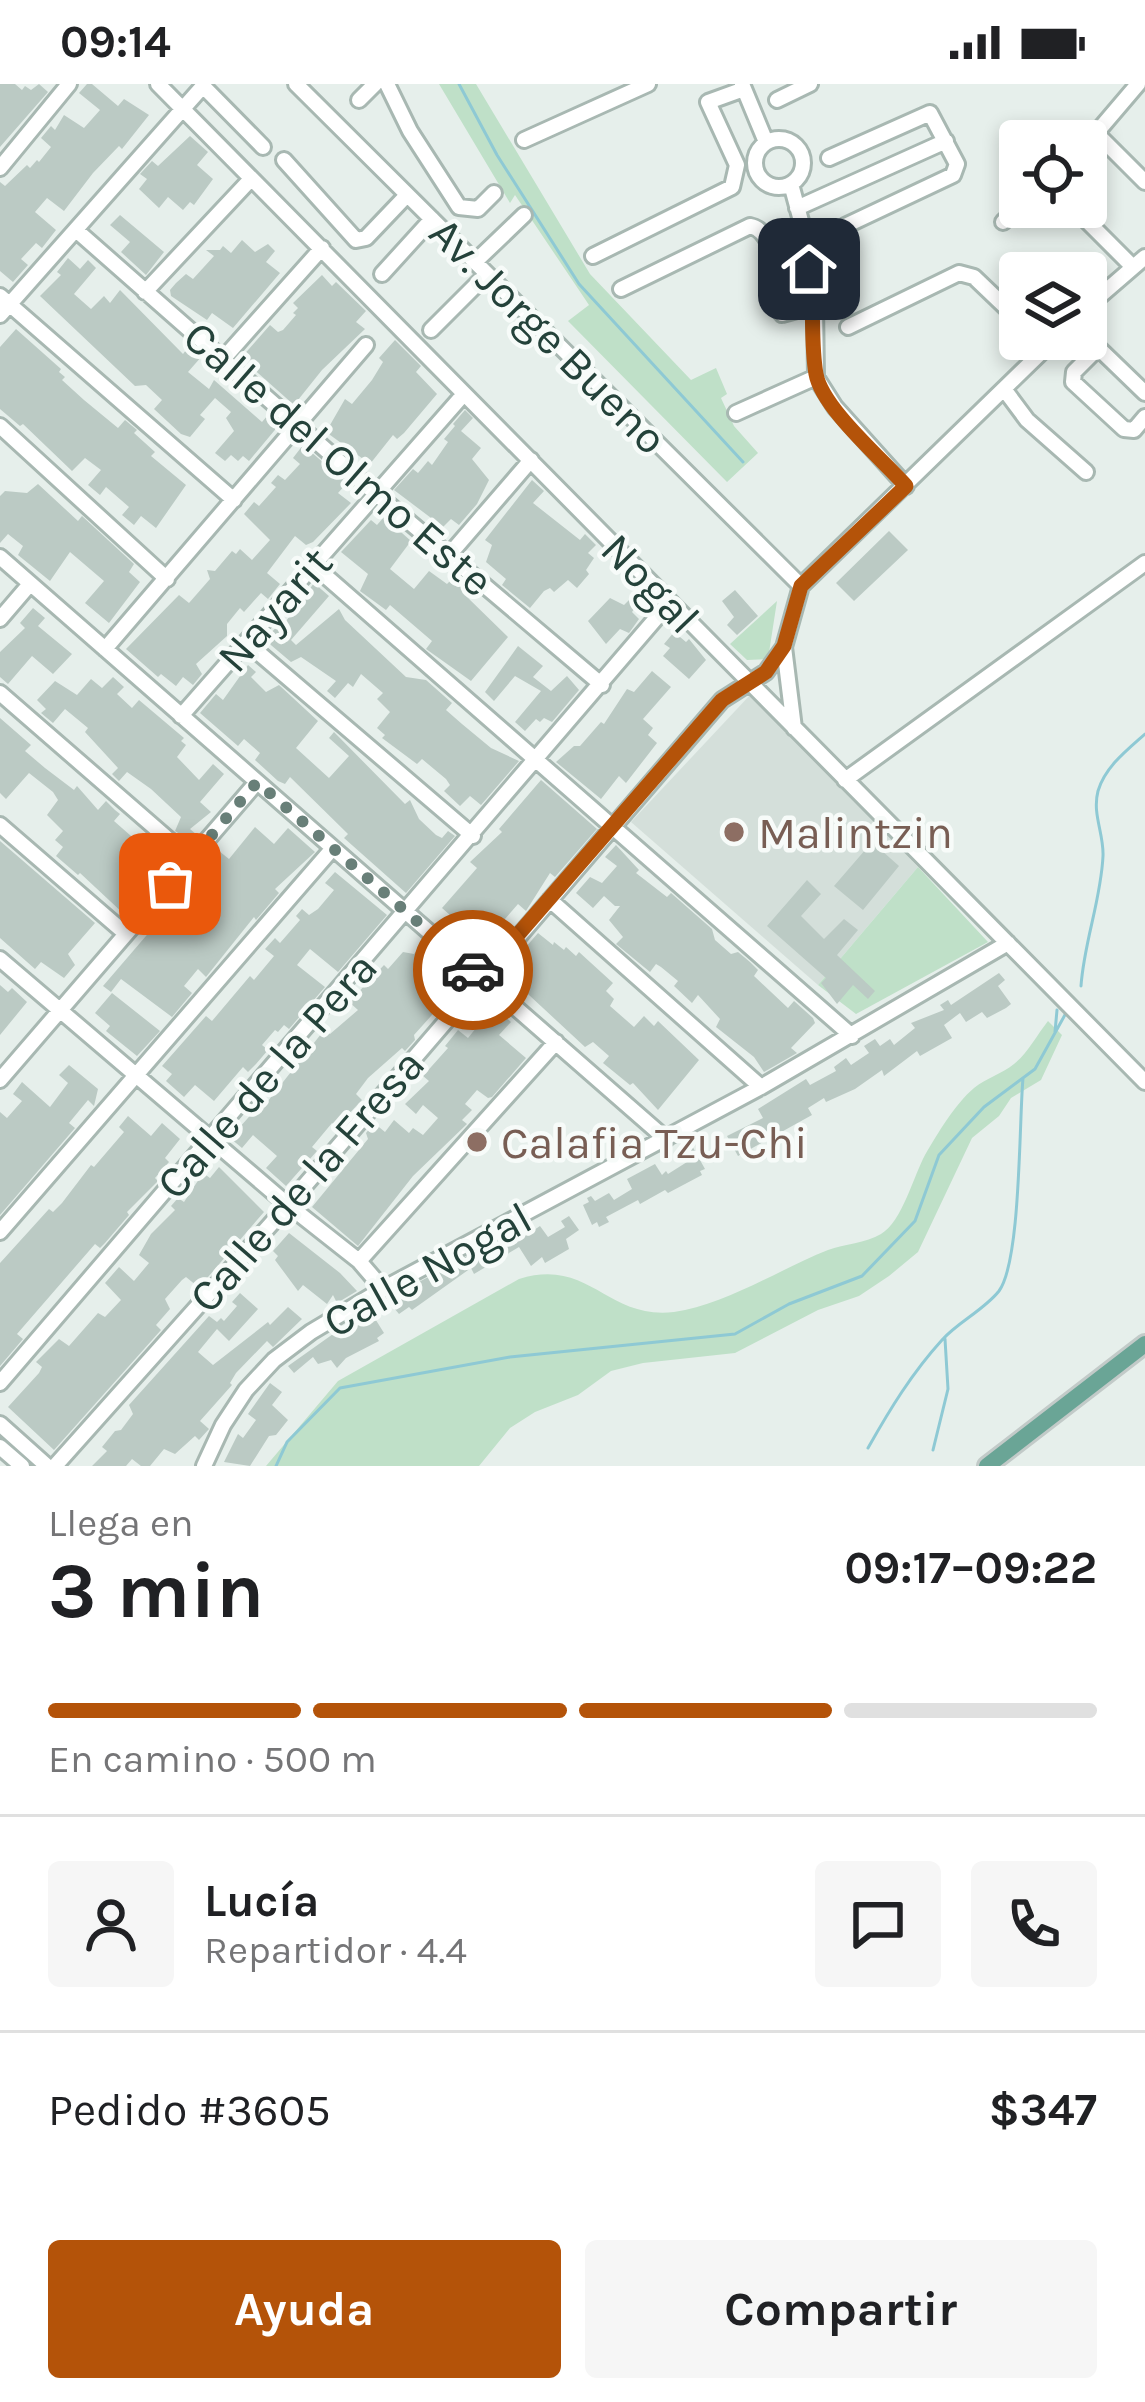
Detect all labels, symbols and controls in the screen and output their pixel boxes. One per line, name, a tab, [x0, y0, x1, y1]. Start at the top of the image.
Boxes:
text: 09:14	[60, 16, 171, 68]
map controls	[999, 120, 1107, 360]
button: locate	[999, 120, 1107, 228]
street label: Av. Jorge Bueno	[418, 206, 678, 466]
pin	[758, 218, 860, 320]
icon: home	[776, 236, 842, 302]
button: layers	[999, 252, 1107, 360]
street label: Calle del Olmo Este	[173, 310, 503, 607]
street label: Nogal	[590, 523, 710, 645]
street label: Nayarit	[207, 537, 344, 683]
place label: Malintzin	[758, 807, 953, 859]
marker: Malintzin	[721, 819, 747, 845]
pin	[119, 833, 221, 935]
icon: bag	[137, 851, 203, 917]
courier	[413, 910, 533, 1030]
icon: car	[440, 937, 506, 1003]
street label: Calle de la Pera	[146, 942, 388, 1209]
street label: Calle de la Fresa	[178, 1039, 435, 1323]
place label: Calafia Tzu-Chi	[501, 1117, 808, 1169]
marker: Calafia Tzu-Chi	[464, 1129, 490, 1155]
street label: Calle Nogal	[315, 1191, 541, 1349]
text: Llega en	[48, 1500, 194, 1546]
text: 09:17–09:22	[844, 1542, 1097, 1594]
text: 3 min	[48, 1545, 264, 1637]
text: En camino · 500 m	[48, 1736, 377, 1782]
button: person	[48, 1861, 174, 1987]
button: chat	[815, 1861, 941, 1987]
button: phone	[971, 1861, 1097, 1987]
text: Lucía	[204, 1875, 319, 1927]
text: Repartidor · 4.4	[204, 1927, 467, 1973]
text: Pedido #3605	[48, 2084, 331, 2136]
text: $347	[989, 2084, 1097, 2136]
button: Ayuda	[48, 2240, 561, 2378]
button: Compartir	[585, 2240, 1097, 2378]

